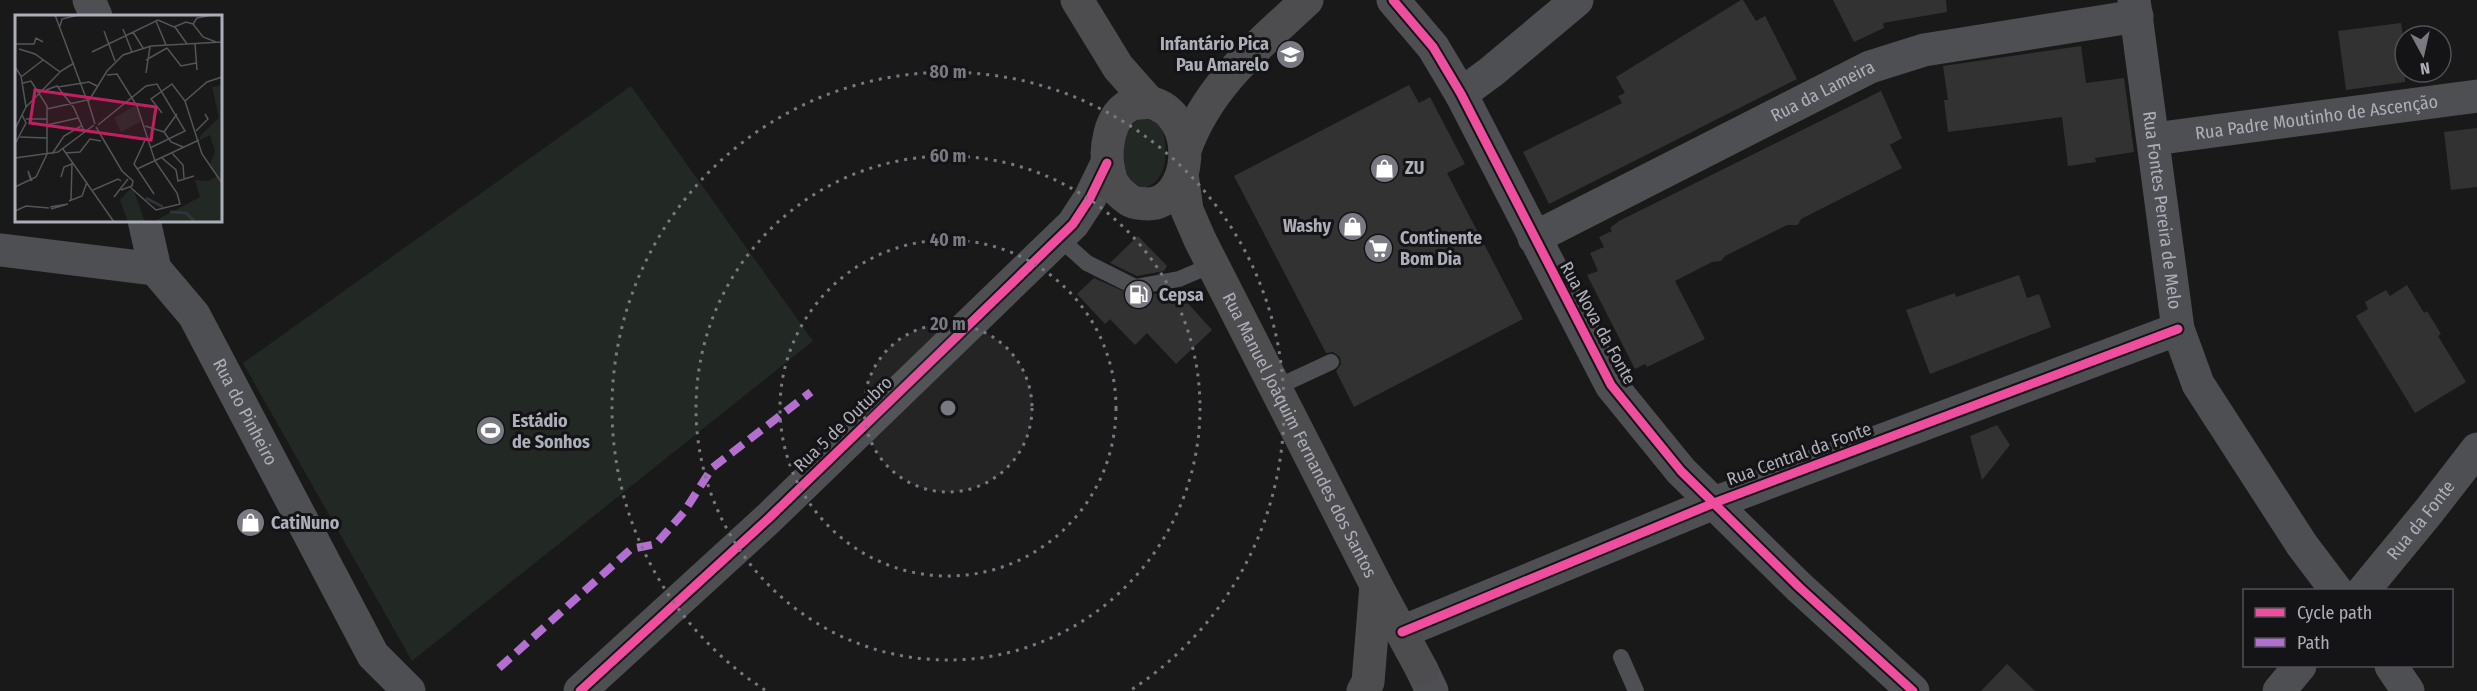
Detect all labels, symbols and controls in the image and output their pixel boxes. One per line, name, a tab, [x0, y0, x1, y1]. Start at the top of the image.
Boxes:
inset map	[15, 15, 222, 222]
north arrow	[2393, 24, 2453, 84]
place label: Infantário Pica Pau Amarelo	[1160, 33, 1269, 76]
school or university icon: Infantário Pica Pau Amarelo	[1274, 38, 1306, 70]
street label: Rua da Lameira	[1767, 55, 1879, 127]
text: N	[2419, 58, 2431, 78]
text: 80 m	[930, 61, 966, 83]
street label: Rua Padre Moutinho de Ascenção	[2194, 90, 2439, 144]
street label: Rua Fontes Pereira de Melo	[2138, 110, 2186, 310]
text: 60 m	[930, 145, 966, 167]
shop icon: ZU	[1368, 152, 1400, 184]
place label: ZU	[1405, 157, 1424, 179]
shop icon: Washy	[1336, 210, 1368, 242]
place label: Washy	[1283, 215, 1331, 237]
place label: Continente Bom Dia	[1400, 227, 1482, 270]
text: 40 m	[930, 229, 966, 251]
supermarket icon: Continente Bom Dia	[1363, 232, 1395, 264]
street label: Rua Nova da Fonte	[1555, 258, 1641, 388]
fuel station icon: Cepsa	[1122, 279, 1154, 311]
place label: Cepsa	[1159, 284, 1204, 306]
street label: Rua Manuel Joaquim Fernandes dos Santos	[1218, 289, 1382, 582]
text: 20 m	[929, 313, 966, 335]
street label: Rua do Pinheiro	[208, 355, 282, 469]
street label: Rua 5 de Outubro	[789, 371, 897, 477]
centre of rings	[938, 398, 958, 418]
place label: Estádio de Sonhos	[512, 410, 590, 453]
sports icon: Estádio de Sonhos	[475, 415, 507, 447]
street label: Rua Central da Fonte	[1724, 418, 1874, 490]
street label: Rua da Fonte	[2382, 476, 2460, 564]
shop icon: CatiNuno	[234, 507, 266, 539]
place label: CatiNuno	[271, 512, 340, 534]
legend	[2243, 589, 2453, 667]
text: Cycle path	[2297, 602, 2372, 624]
text: Path	[2297, 632, 2330, 654]

